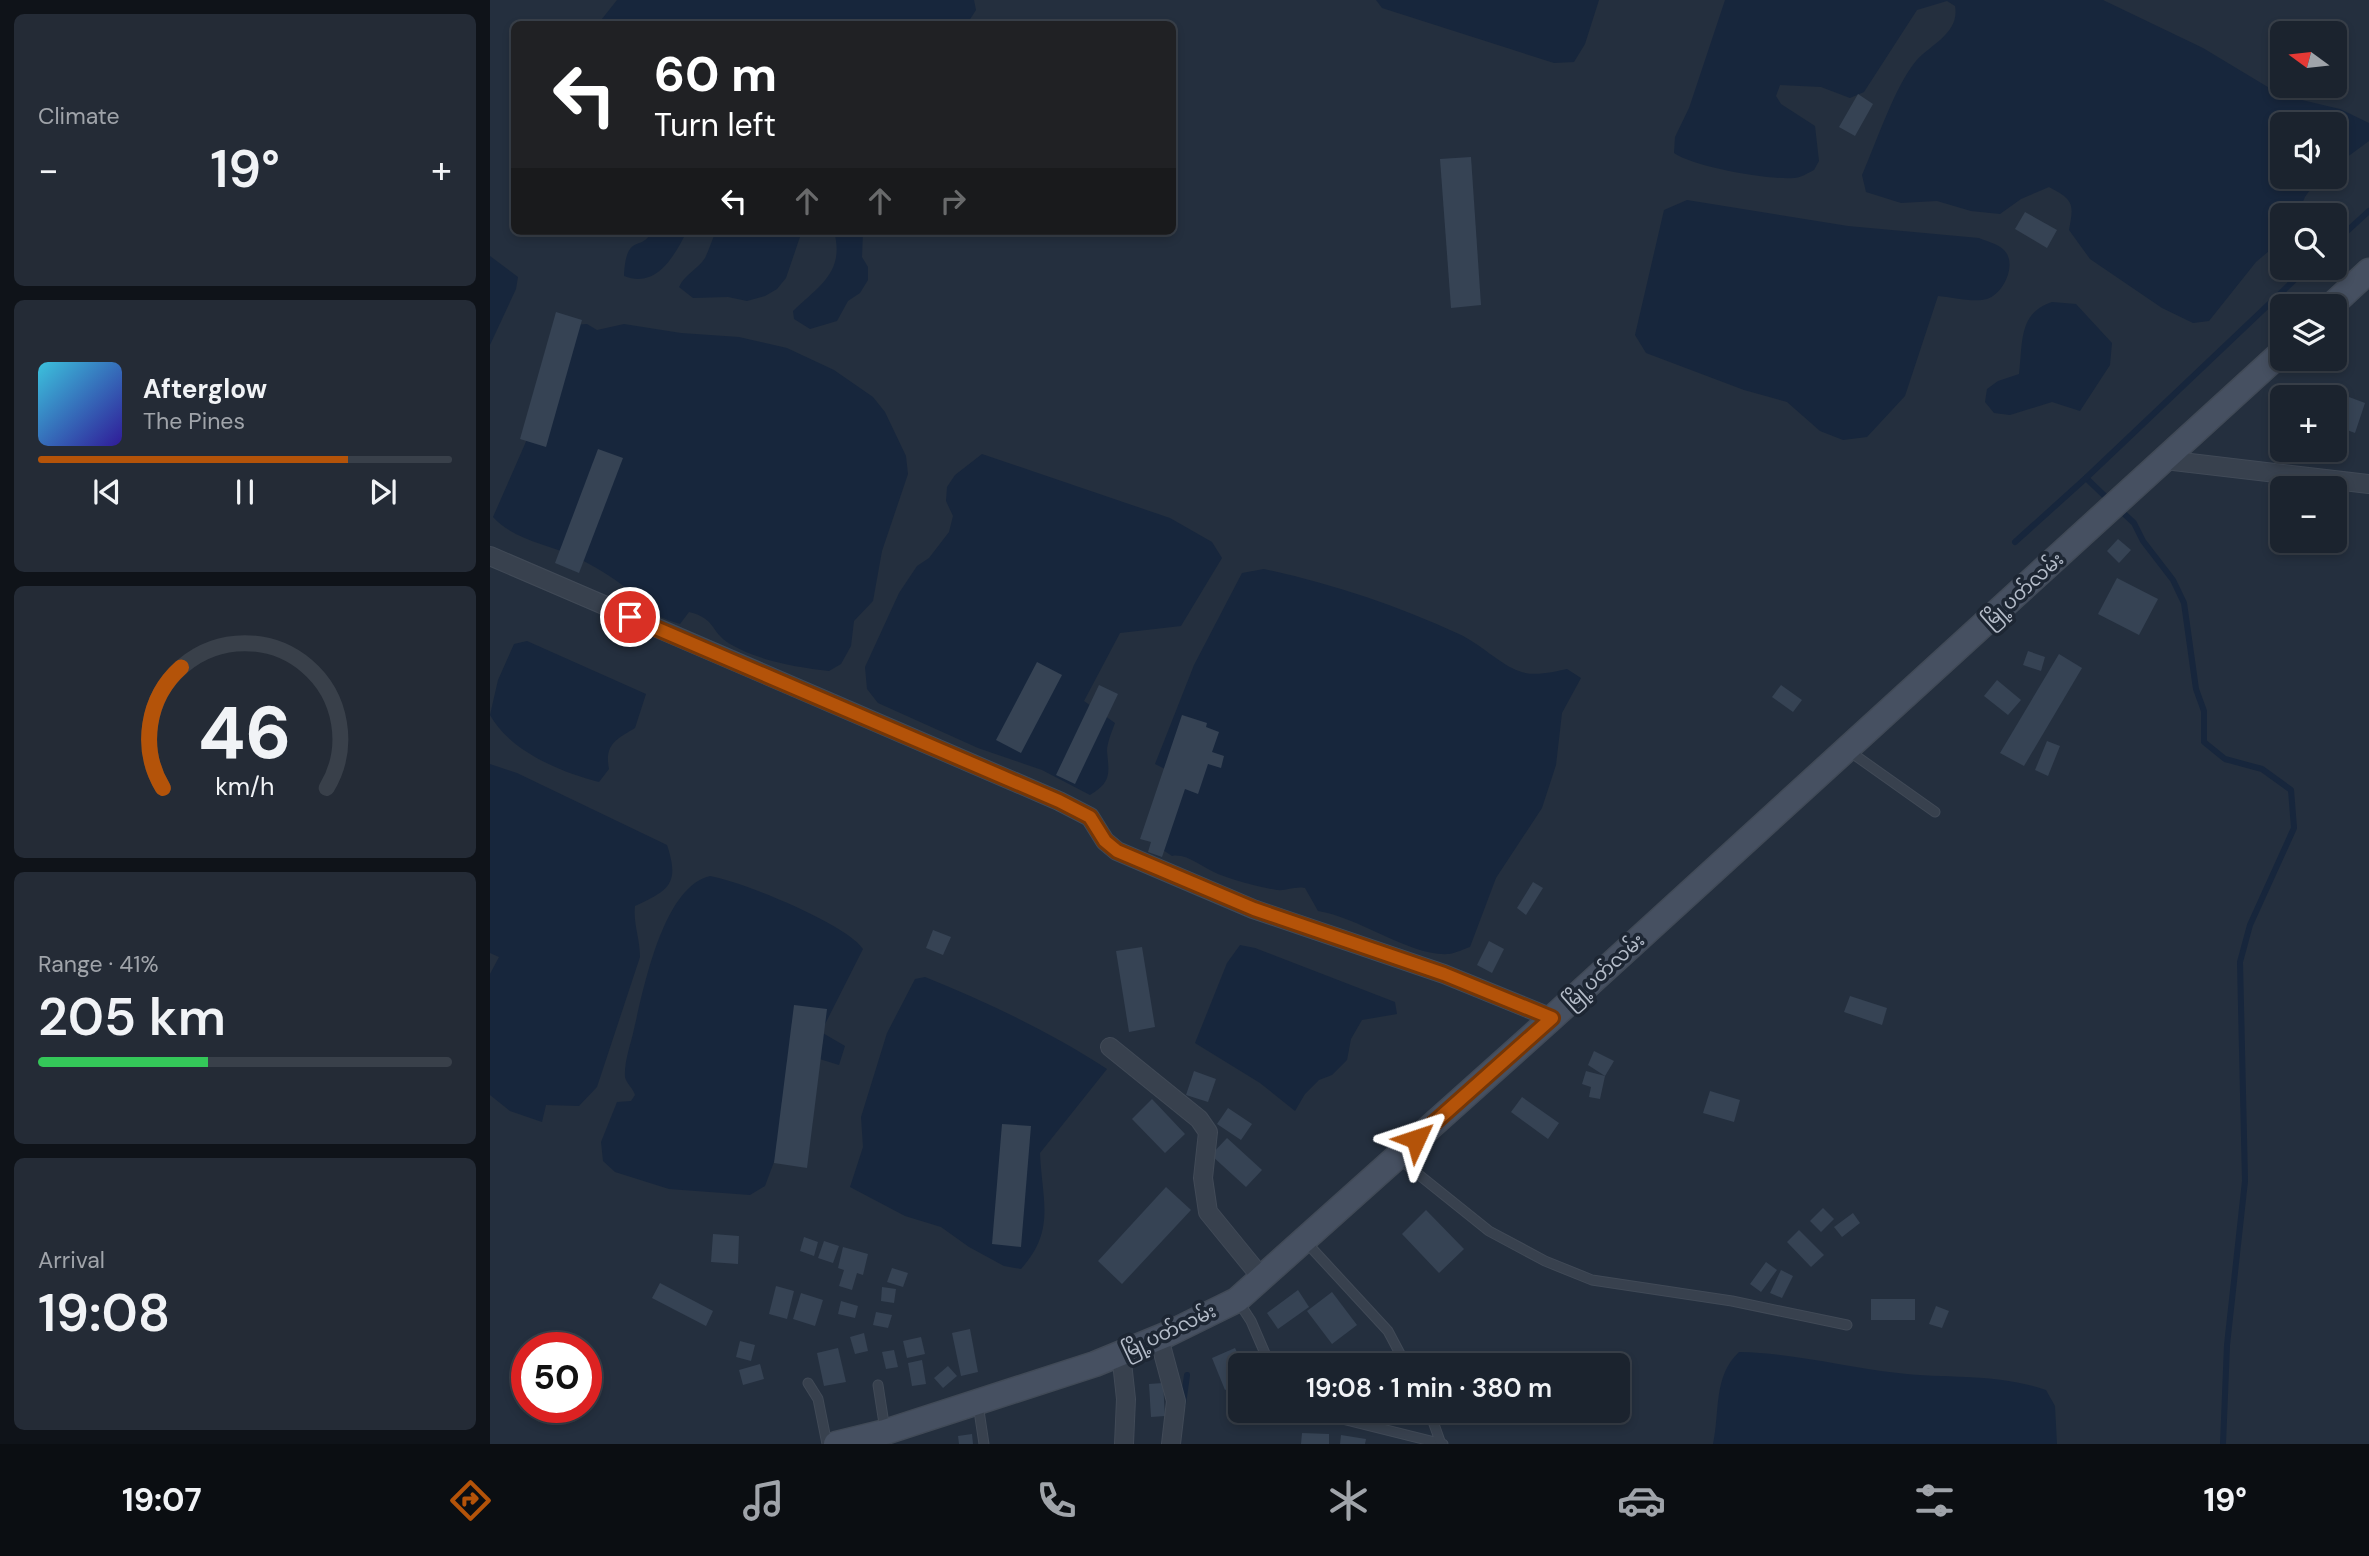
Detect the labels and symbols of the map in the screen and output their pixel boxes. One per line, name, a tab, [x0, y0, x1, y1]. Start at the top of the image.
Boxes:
north arrow	[2270, 21, 2347, 98]
street label: မြို့ပတ်လမ်း	[1976, 545, 2071, 635]
pin	[600, 587, 660, 647]
street label: မြို့ပတ်လမ်း	[1557, 926, 1652, 1016]
position arrow	[1379, 1102, 1453, 1176]
street label: မြို့ပတ်လမ်း	[1117, 1296, 1221, 1366]
speed limit sign: 50	[511, 1332, 602, 1423]

